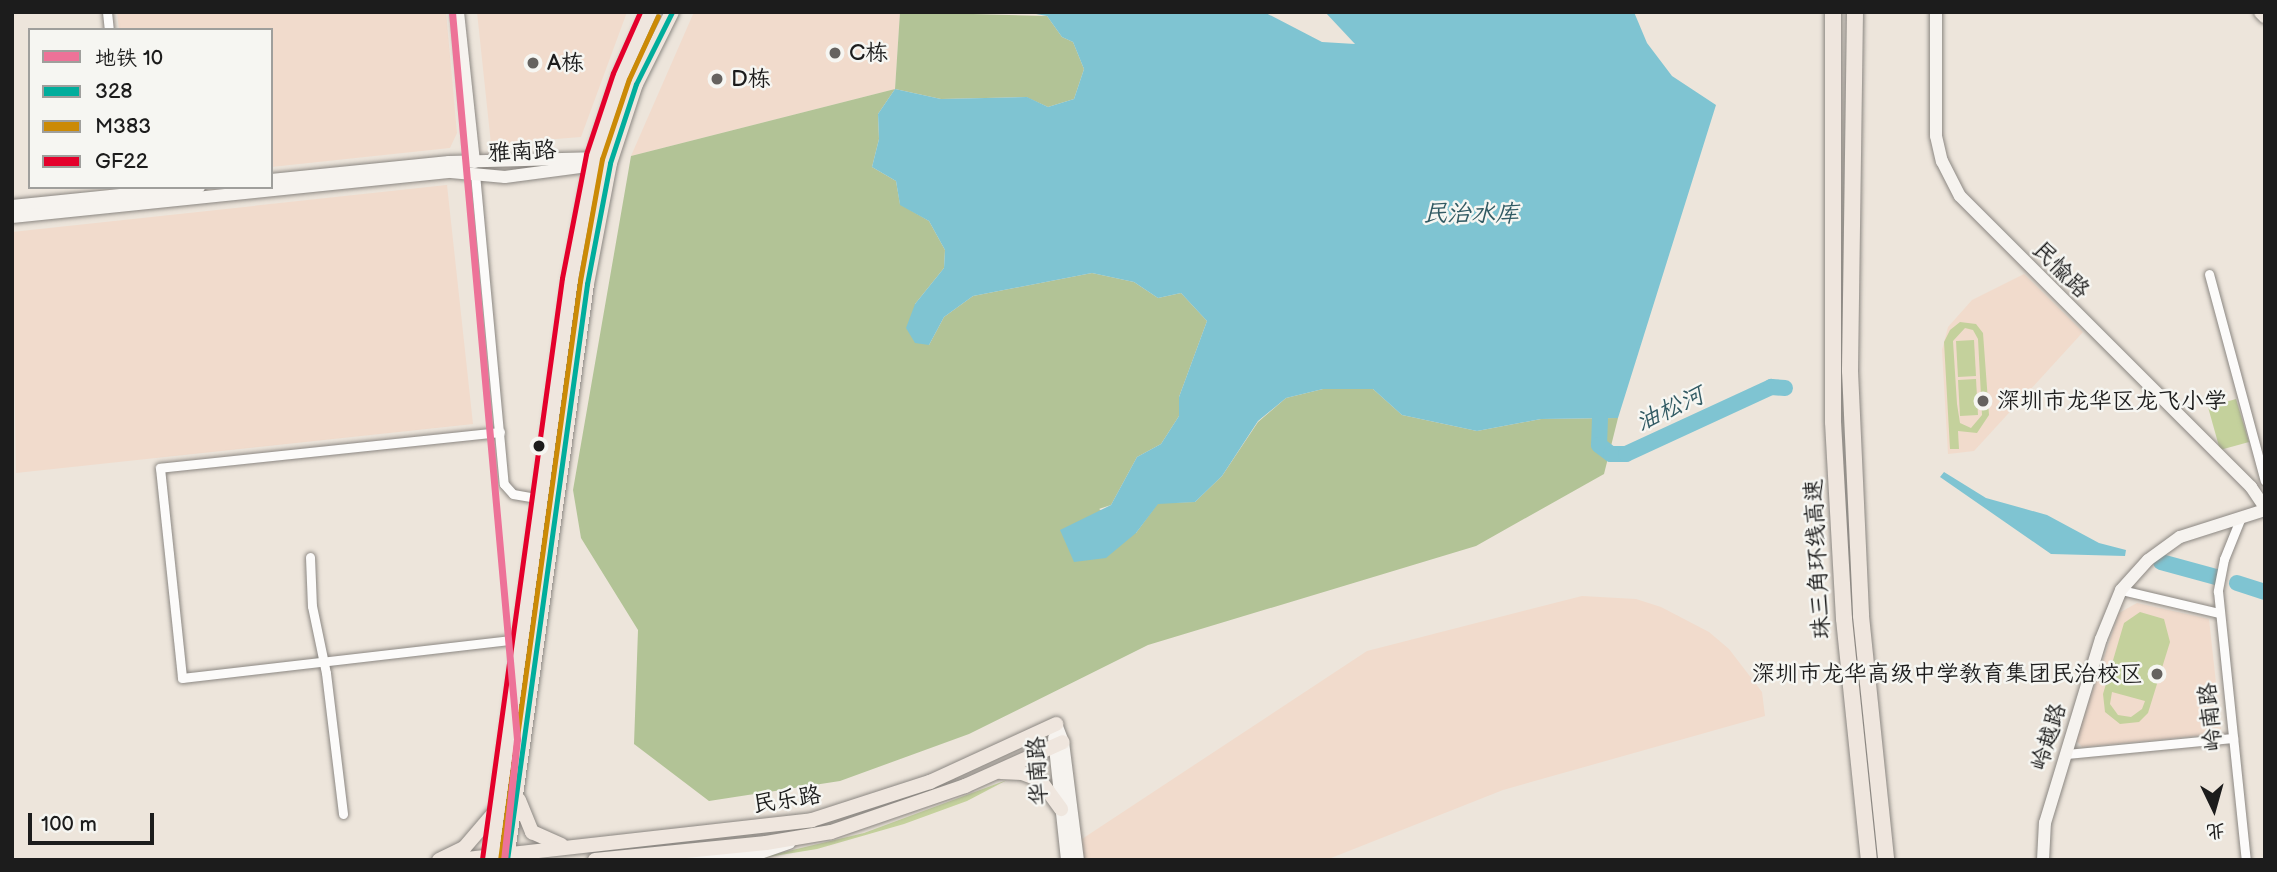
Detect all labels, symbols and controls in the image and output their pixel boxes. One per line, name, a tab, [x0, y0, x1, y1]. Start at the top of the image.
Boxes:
legend	[28, 28, 273, 189]
place label: C栋	[849, 39, 888, 67]
marker: C栋	[827, 45, 843, 61]
text: 地铁 10	[95, 46, 163, 71]
place label: A栋	[547, 49, 584, 77]
marker: A栋	[525, 55, 541, 71]
place label: D栋	[731, 65, 771, 93]
marker: D栋	[709, 71, 725, 87]
text: 328	[95, 79, 133, 104]
text: M383	[95, 114, 151, 139]
street label: 雅南路	[487, 136, 557, 168]
text: GF22	[95, 149, 148, 174]
water label: 民治水库	[1423, 200, 1519, 228]
street label: 民愉路	[2027, 236, 2095, 304]
water label: 油松河	[1631, 381, 1709, 437]
place label: 深圳市龙华区龙飞小学	[1997, 387, 2227, 415]
marker: 深圳市龙华区龙飞小学	[1975, 393, 1991, 409]
unlabelled marker	[532, 439, 546, 453]
street label: 珠三角环线高速	[1800, 478, 1836, 640]
place label: 深圳市龙华高级中学教育集团民治校区	[1752, 660, 2143, 688]
marker: 深圳市龙华高级中学教育集团民治校区	[2149, 666, 2165, 682]
street label: 岭南路	[2194, 681, 2228, 753]
street label: 岭越路	[2026, 700, 2072, 774]
street label: 华南路	[1022, 736, 1054, 806]
north arrow	[2179, 774, 2249, 844]
street label: 民乐路	[751, 781, 823, 819]
scale bar	[32, 798, 158, 842]
text: 100 m	[41, 812, 97, 837]
text: 北	[2205, 818, 2226, 843]

